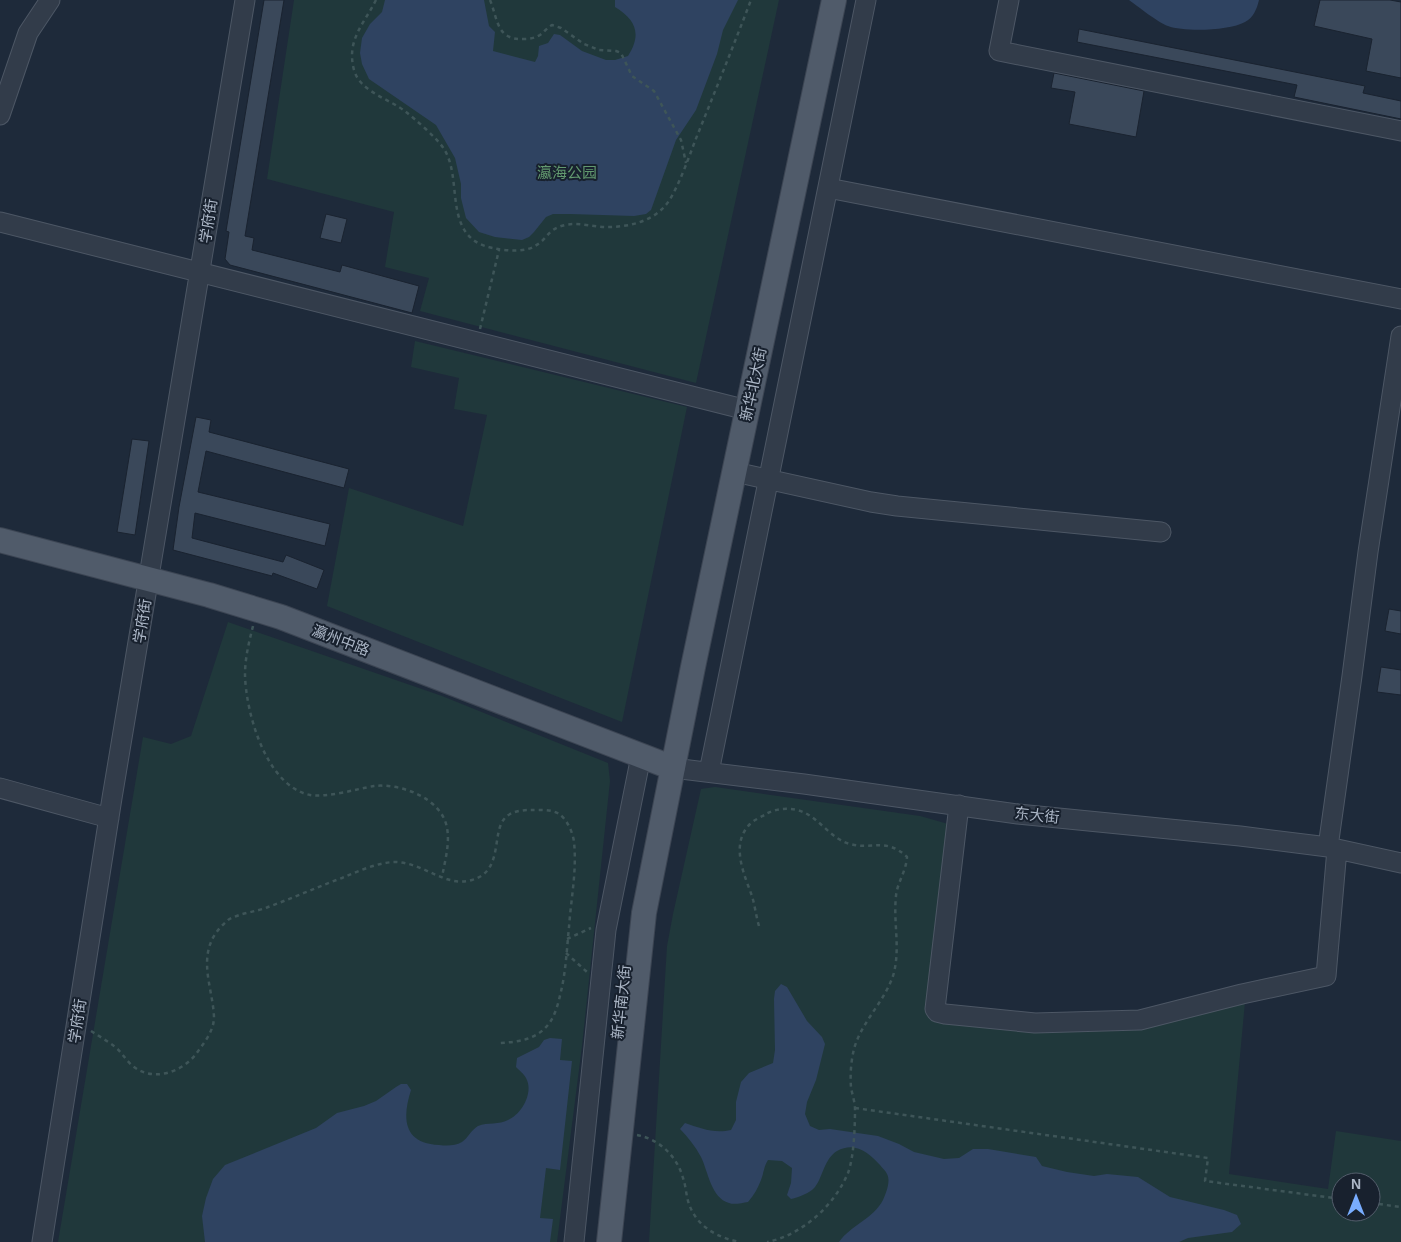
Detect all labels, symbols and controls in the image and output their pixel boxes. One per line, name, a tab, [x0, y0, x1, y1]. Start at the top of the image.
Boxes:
park label: 瀛海公园	[537, 164, 597, 181]
street label: 学府街	[196, 197, 220, 245]
street label: 新华北大街	[737, 346, 769, 422]
street label: 学府街	[130, 597, 154, 645]
street label: 瀛州中路	[310, 621, 372, 659]
street label: 东大街	[1014, 804, 1060, 826]
street label: 新华南大街	[609, 964, 633, 1040]
street label: 学府街	[65, 997, 89, 1045]
north arrow	[1331, 1172, 1381, 1222]
text: N	[1351, 1176, 1361, 1192]

